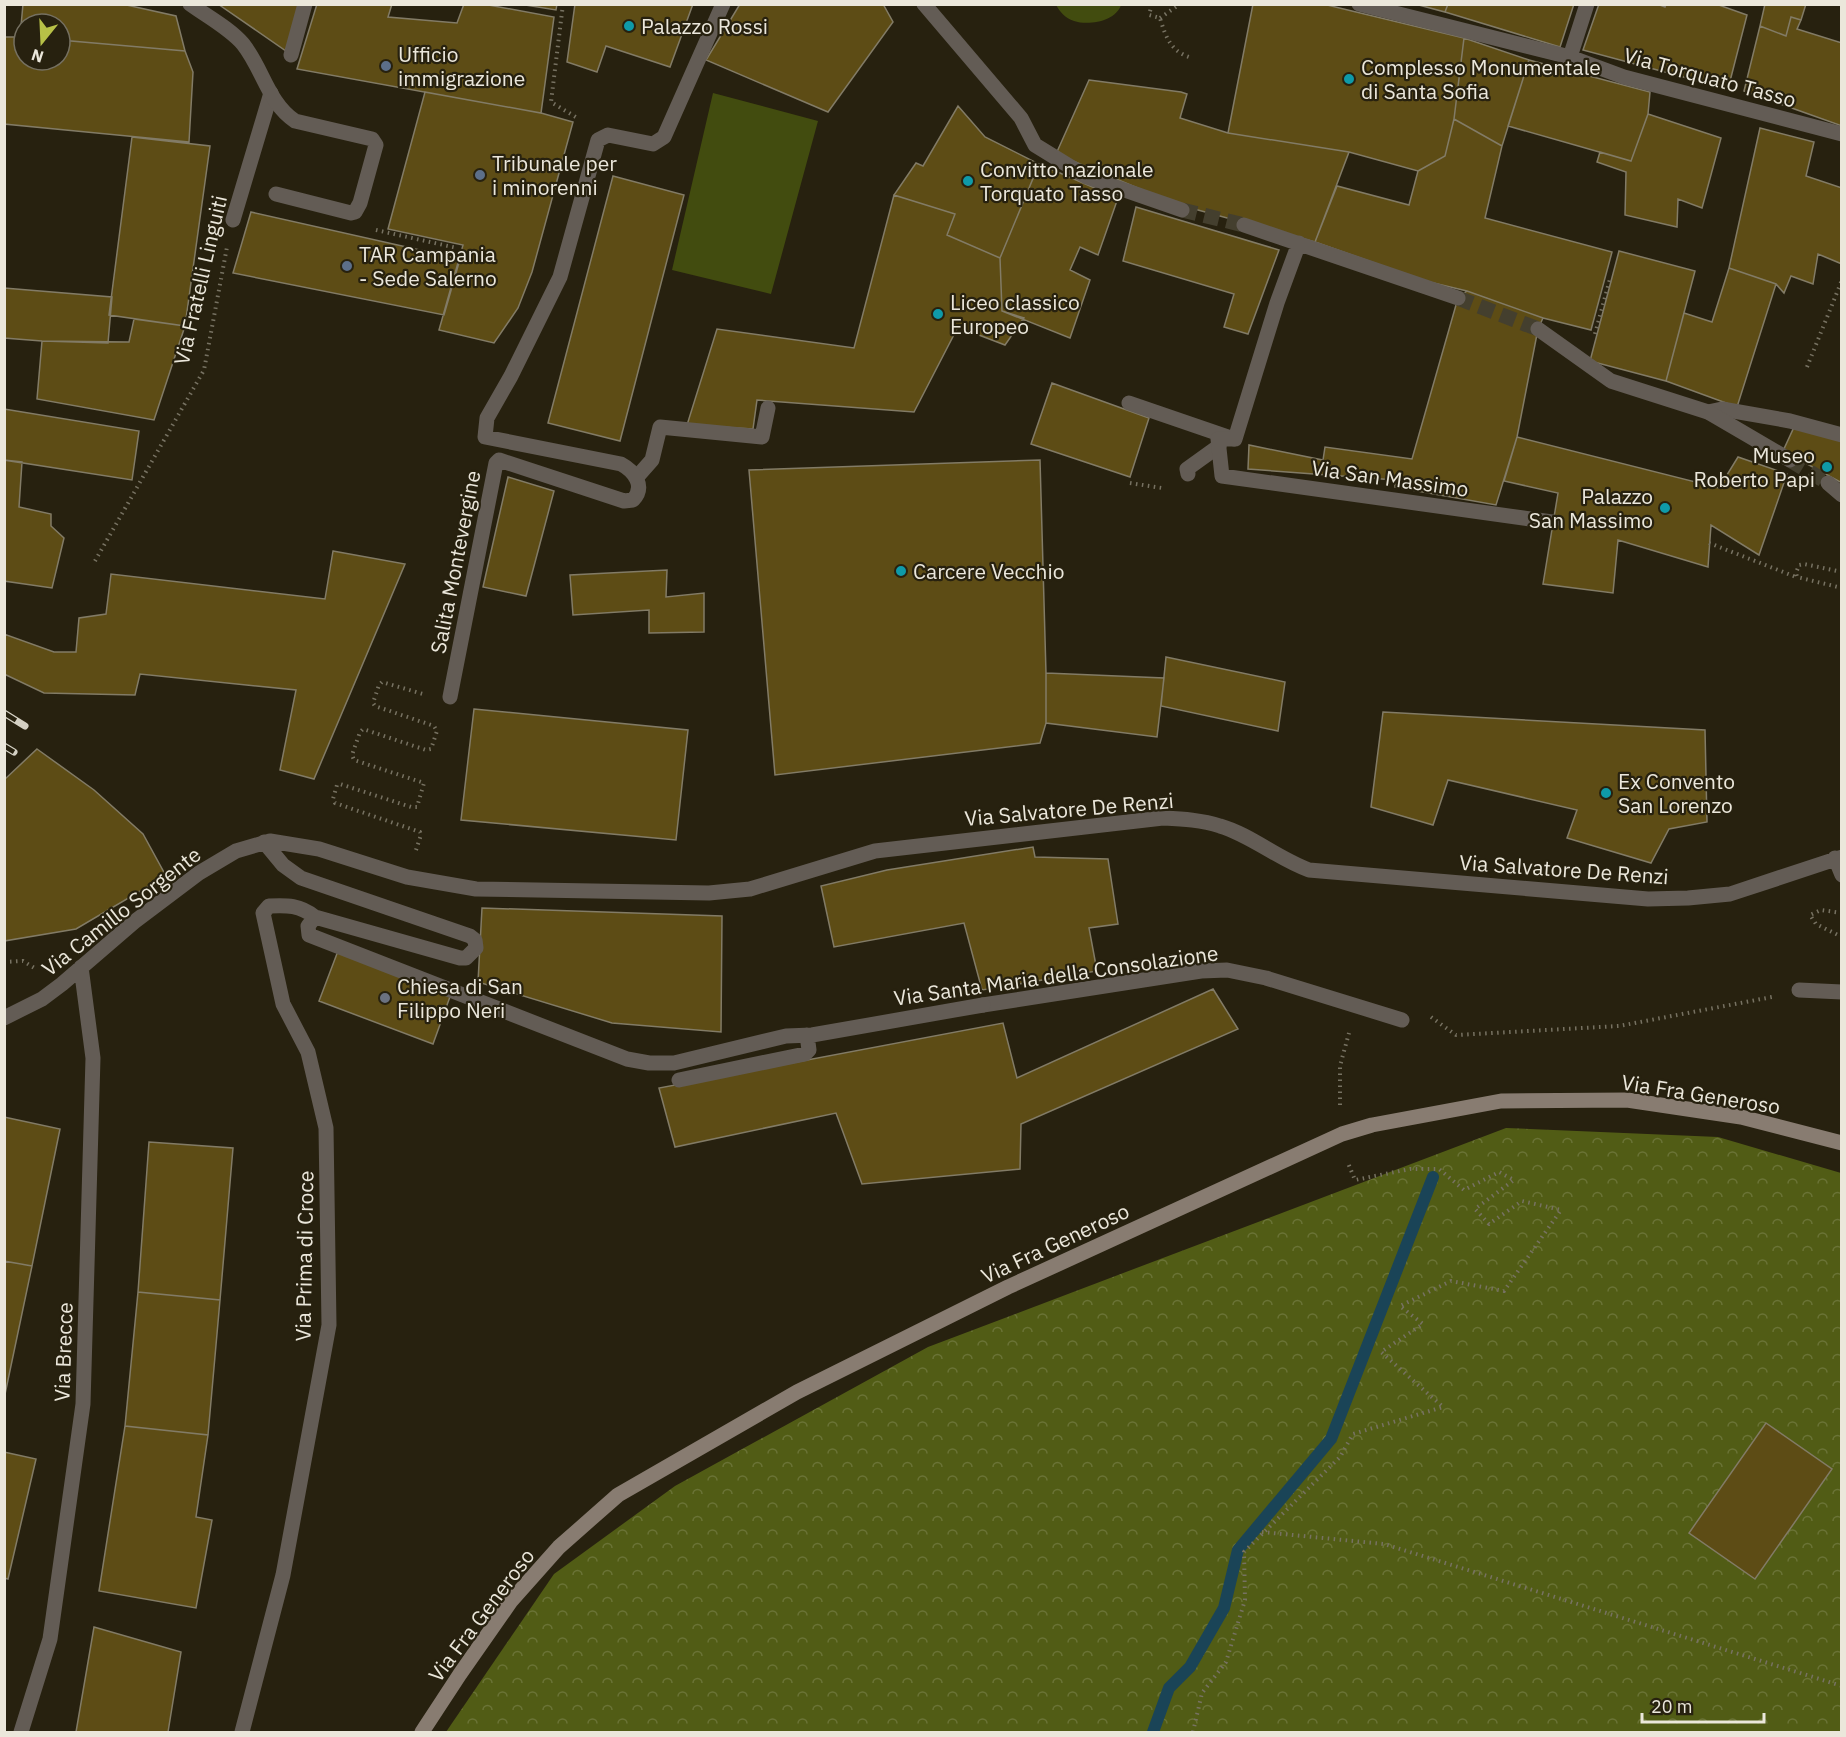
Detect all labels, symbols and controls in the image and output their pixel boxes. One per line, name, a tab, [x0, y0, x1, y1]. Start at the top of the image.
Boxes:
north arrow	[12, 12, 72, 72]
place label: Palazzo Rossi	[641, 12, 768, 40]
marker: Palazzo Rossi	[622, 19, 636, 33]
place label: Ufficio immigrazione	[398, 40, 525, 92]
street label: Via Torquato Tasso	[1621, 41, 1799, 113]
text: N	[29, 45, 46, 68]
place label: Complesso Monumentale di Santa Sofia	[1361, 53, 1601, 105]
marker: Ufficio immigrazione	[379, 59, 393, 73]
marker: Complesso Monumentale di Santa Sofia	[1342, 72, 1356, 86]
place label: Tribunale per i minorenni	[492, 149, 617, 201]
place label: Convitto nazionale Torquato Tasso	[980, 155, 1154, 207]
marker: Tribunale per i minorenni	[473, 168, 487, 182]
marker: Convitto nazionale Torquato Tasso	[961, 174, 975, 188]
street label: Via Fratelli Linguiti	[167, 192, 233, 368]
place label: TAR Campania - Sede Salerno	[359, 240, 497, 292]
marker: TAR Campania - Sede Salerno	[340, 259, 354, 273]
place label: Liceo classico Europeo	[950, 288, 1080, 340]
marker: Liceo classico Europeo	[931, 307, 945, 321]
place label: Museo Roberto Papi	[1693, 441, 1815, 493]
street label: Via San Massimo	[1310, 453, 1470, 503]
marker: Museo Roberto Papi	[1820, 460, 1834, 474]
street label: Salita Montevergine	[424, 468, 486, 656]
place label: Palazzo San Massimo	[1529, 482, 1653, 534]
marker: Palazzo San Massimo	[1658, 501, 1672, 515]
place label: Carcere Vecchio	[913, 557, 1065, 585]
marker: Carcere Vecchio	[894, 564, 908, 578]
place label: Ex Convento San Lorenzo	[1618, 767, 1735, 819]
street label: Via Salvatore De Renzi	[963, 786, 1175, 832]
marker: Ex Convento San Lorenzo	[1599, 786, 1613, 800]
street label: Via Camillo Sorgente	[36, 840, 206, 982]
street label: Via Salvatore De Renzi	[1458, 848, 1670, 890]
street label: Via Santa Maria della Consolazione	[892, 938, 1220, 1012]
place label: Chiesa di San Filippo Neri	[397, 972, 523, 1024]
marker: Chiesa di San Filippo Neri	[378, 991, 392, 1005]
street label: Via Fra Generoso	[1620, 1068, 1782, 1120]
street label: Via Prima di Croce	[289, 1170, 319, 1342]
street label: Via Fra Generoso	[976, 1196, 1134, 1290]
street label: Via Brecce	[47, 1302, 79, 1402]
street label: Via Fra Generoso	[422, 1543, 540, 1687]
scale bar	[1642, 1686, 1764, 1724]
text: 20 m	[1651, 1695, 1693, 1718]

